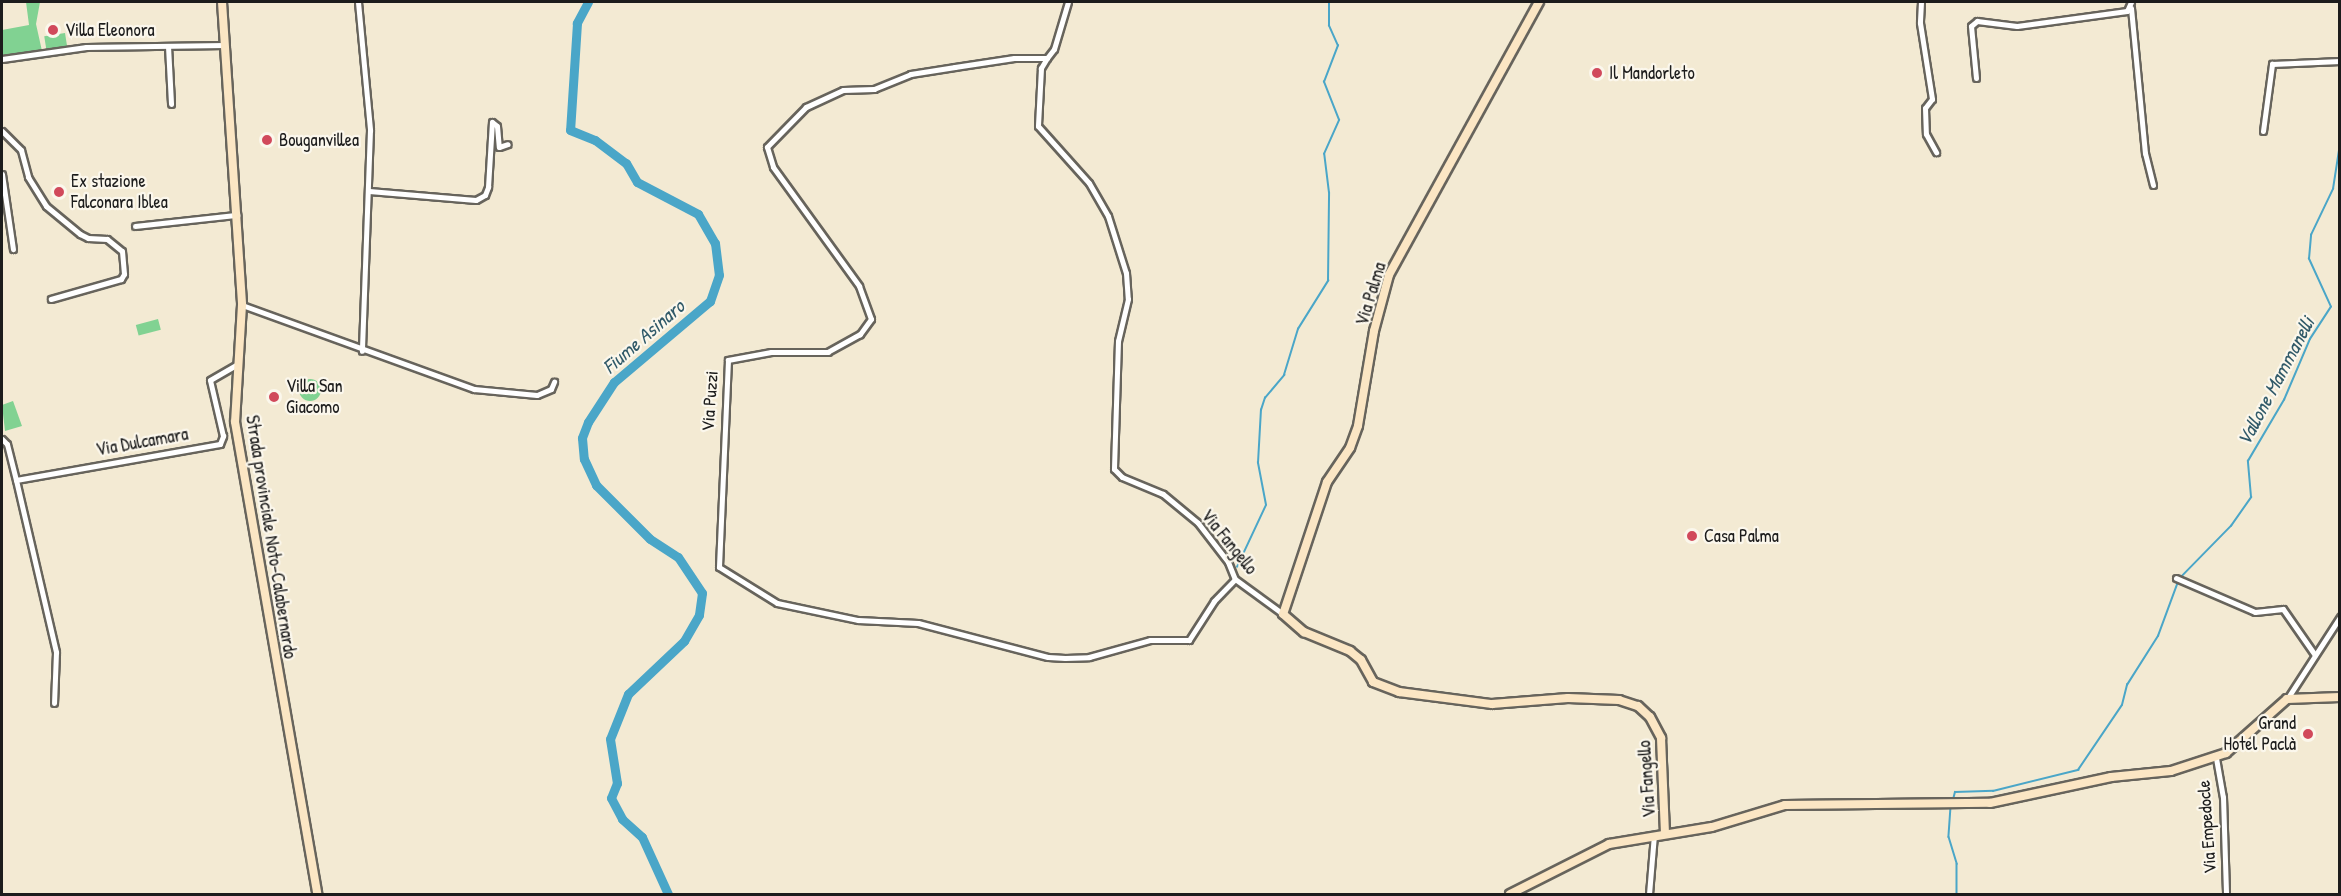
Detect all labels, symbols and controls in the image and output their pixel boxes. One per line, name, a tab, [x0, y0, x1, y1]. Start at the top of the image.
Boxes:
place label: Villa Eleonora	[65, 19, 155, 41]
marker: Villa Eleonora	[46, 23, 60, 37]
place label: Il Mandorleto	[1609, 62, 1695, 84]
marker: Il Mandorleto	[1590, 66, 1604, 80]
place label: Bouganvillea	[279, 129, 359, 151]
marker: Bouganvillea	[260, 133, 274, 147]
place label: Ex stazione Falconara Iblea	[71, 171, 168, 213]
marker: Ex stazione Falconara Iblea	[52, 185, 66, 199]
street label: Via Palma	[1351, 260, 1391, 328]
water label: Fiume Asinaro	[597, 294, 689, 378]
water label: Vallone Mammanelli	[2231, 313, 2319, 449]
street label: Via Puzzi	[697, 370, 723, 432]
place label: Villa San Giacomo	[286, 376, 343, 418]
marker: Villa San Giacomo	[267, 390, 281, 404]
street label: Strada provinciale Noto-Calabernardo	[241, 414, 301, 660]
street label: Via Dulcamara	[94, 423, 190, 461]
street label: Via Fangello	[1196, 505, 1262, 579]
place label: Casa Palma	[1704, 525, 1779, 547]
marker: Casa Palma	[1685, 529, 1699, 543]
place label: Grand Hotel Paclà	[2223, 713, 2296, 756]
marker: Grand Hotel Paclà	[2301, 727, 2315, 741]
street label: Via Fangello	[1634, 740, 1660, 818]
street label: Via Empedocle	[2193, 780, 2221, 874]

